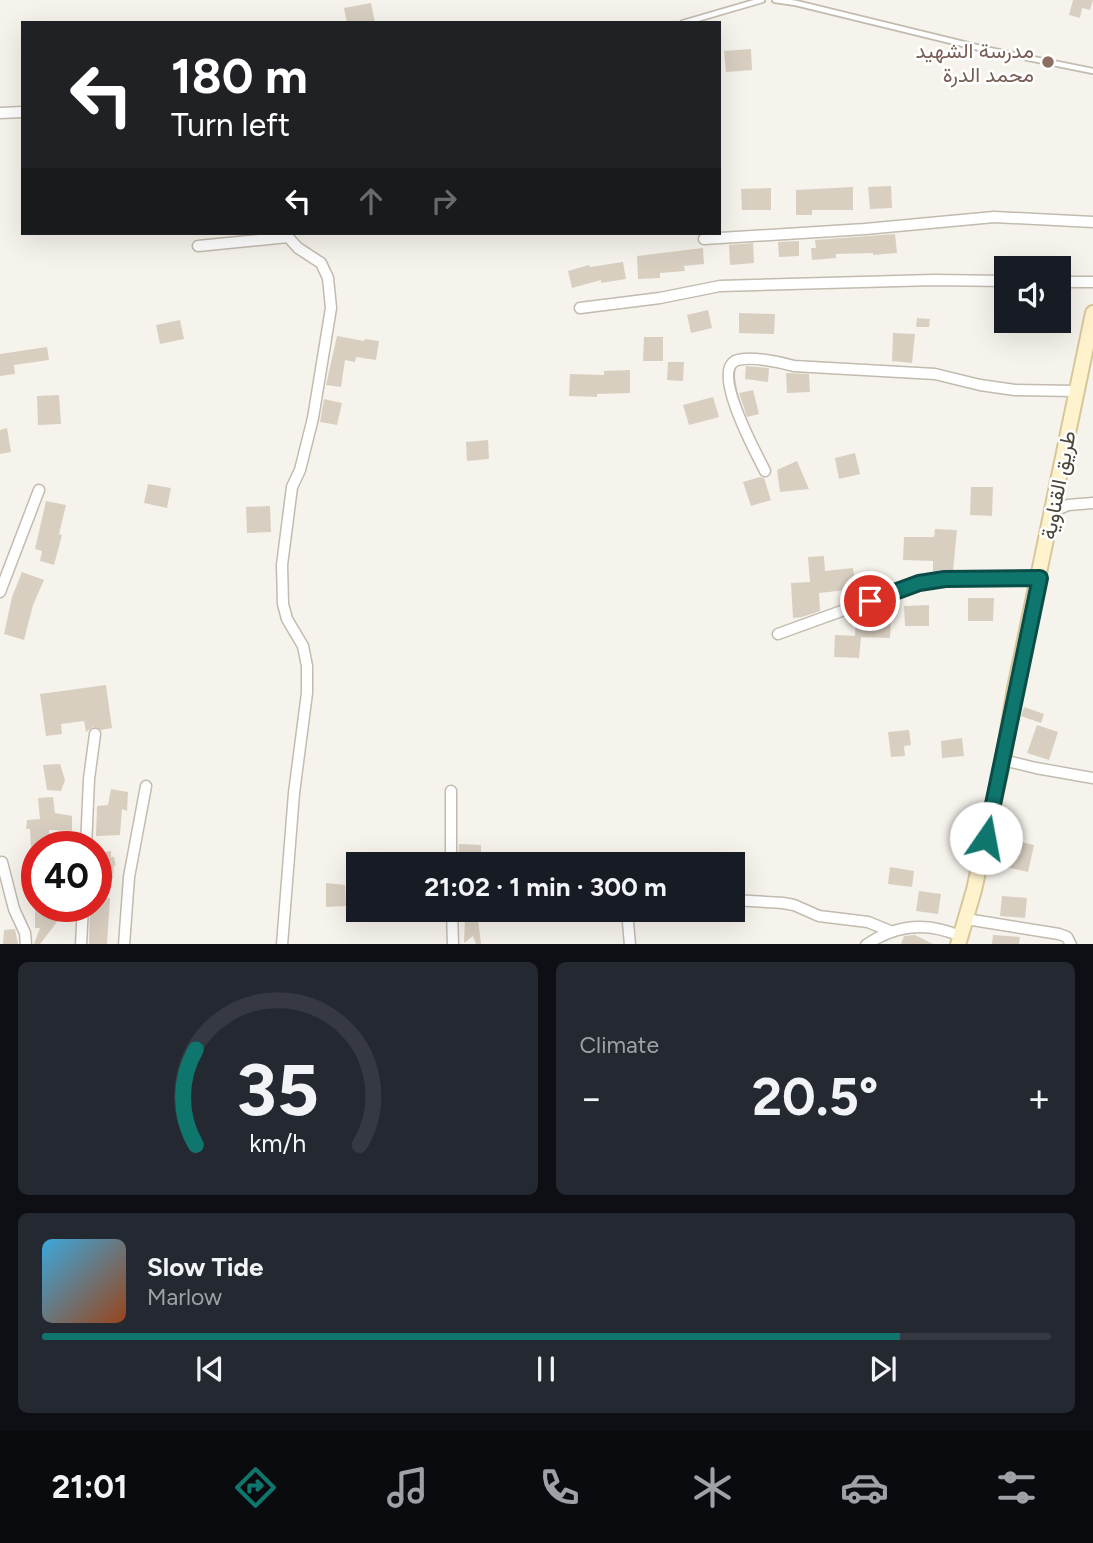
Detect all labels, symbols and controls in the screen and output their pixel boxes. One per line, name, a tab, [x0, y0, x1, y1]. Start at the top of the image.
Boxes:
place label: مدرسة الشهيد محمد الدرة	[916, 38, 1034, 88]
text: 180 m	[171, 46, 308, 105]
icon: left	[56, 49, 147, 140]
marker: مدرسة الشهيد محمد الدرة	[1040, 54, 1056, 70]
text: Turn left	[171, 106, 290, 144]
icon: left	[279, 182, 317, 220]
icon: ahead	[352, 182, 390, 220]
icon: right	[425, 182, 463, 220]
map controls	[994, 256, 1071, 333]
button: sound	[994, 256, 1071, 333]
street label: طريق القناوية	[1035, 428, 1082, 542]
pin	[840, 571, 900, 631]
icon: arrive	[851, 582, 889, 620]
position arrow	[949, 801, 1023, 875]
speed limit sign: 40	[21, 831, 112, 922]
text: 21:02 · 1 min · 300 m	[424, 871, 667, 903]
text: Climate	[580, 1031, 659, 1059]
text: 35	[236, 1046, 319, 1133]
text: 20.5°	[752, 1066, 879, 1128]
text: −	[580, 1075, 603, 1121]
text: +	[1027, 1075, 1051, 1121]
text: km/h	[249, 1127, 306, 1157]
text: Slow Tide	[147, 1251, 263, 1283]
text: Marlow	[147, 1283, 222, 1311]
icon: previous	[191, 1350, 229, 1388]
icon: pause	[527, 1350, 565, 1388]
icon: next	[864, 1350, 902, 1388]
icon: directions	[231, 1463, 280, 1512]
icon: music	[383, 1463, 432, 1512]
icon: phone	[535, 1463, 584, 1512]
icon: climate	[688, 1463, 737, 1512]
icon: car	[840, 1463, 889, 1512]
icon: filters	[992, 1463, 1041, 1512]
text: 21:01	[52, 1468, 128, 1506]

